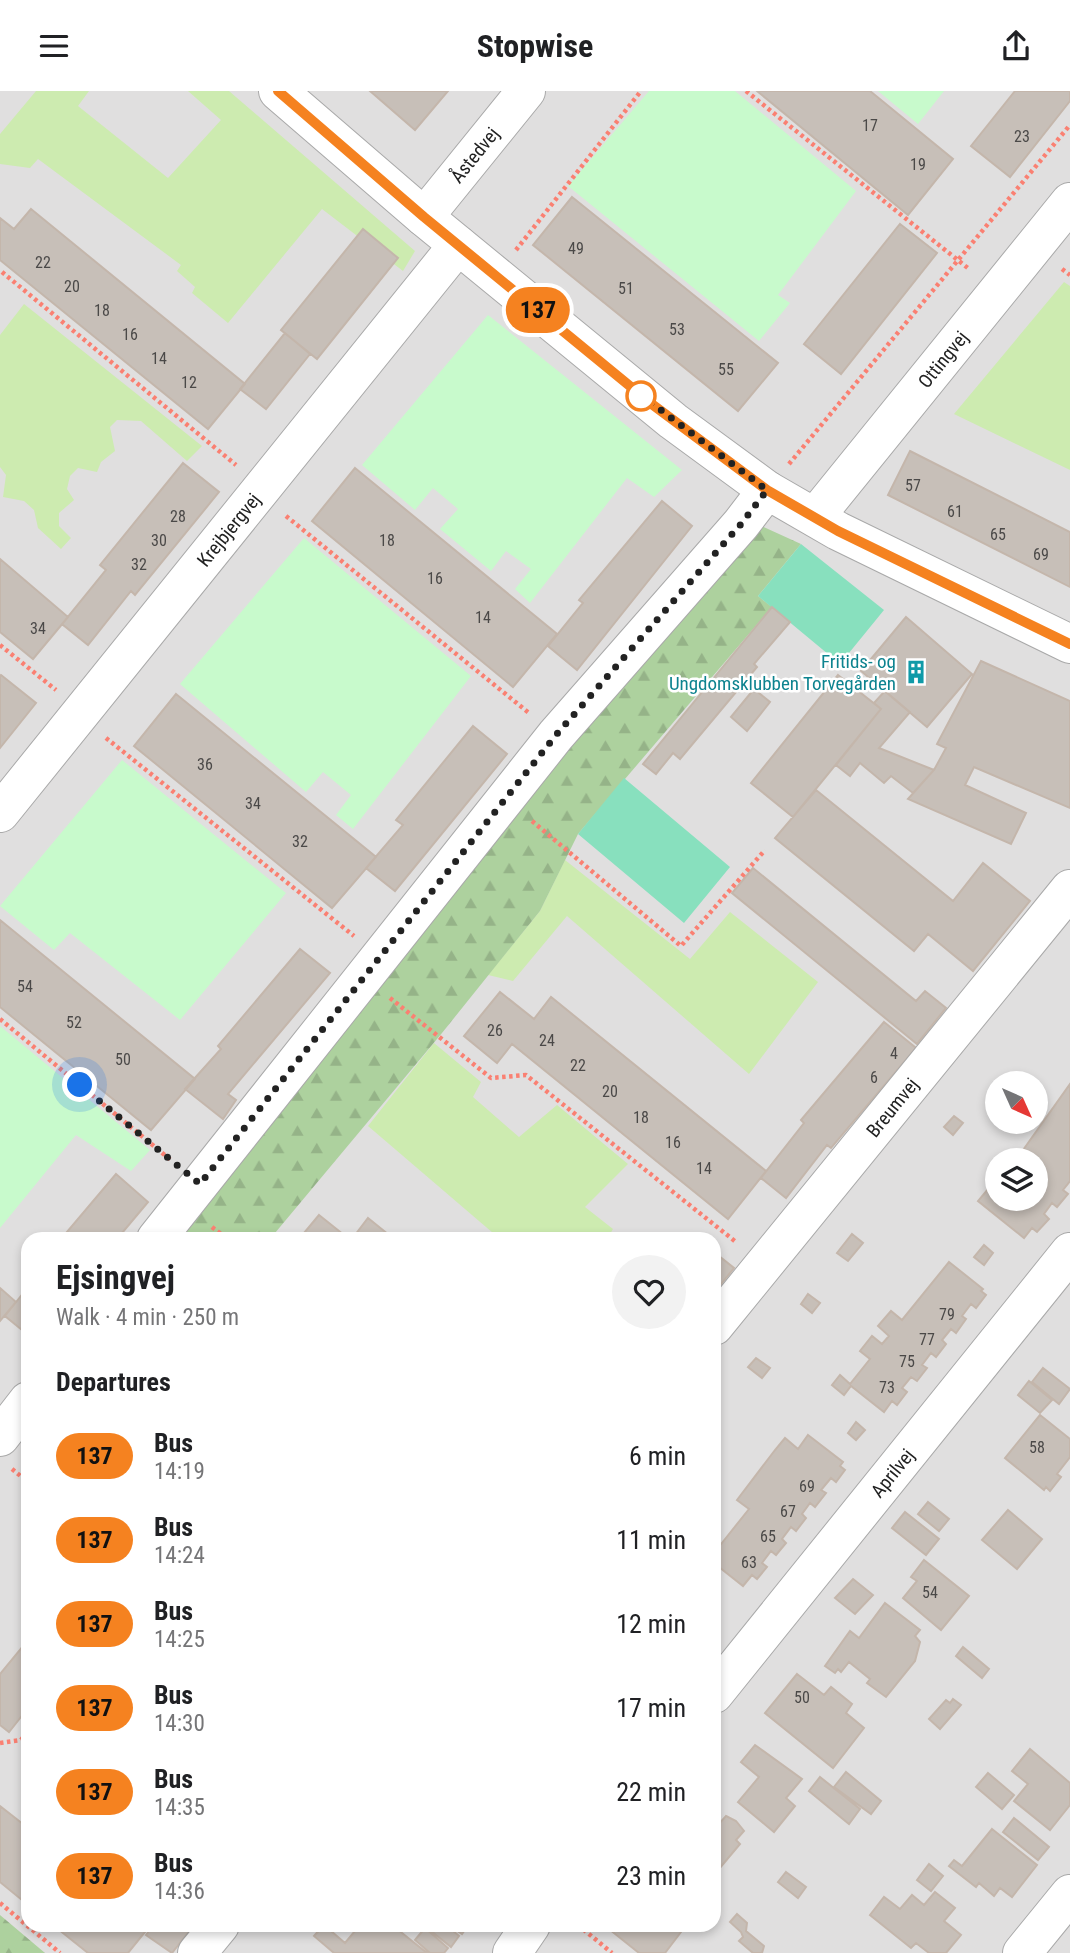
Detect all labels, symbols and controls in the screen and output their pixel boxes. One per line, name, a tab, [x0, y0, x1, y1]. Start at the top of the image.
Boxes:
icon: menu	[35, 27, 73, 65]
text: Stopwise	[477, 27, 593, 65]
icon: share	[997, 27, 1035, 65]
house number: 17	[862, 116, 878, 135]
street label: Åstedvej	[445, 122, 504, 187]
house number: 23	[1014, 127, 1030, 146]
house number: 19	[910, 155, 926, 174]
house number: 49	[568, 239, 584, 258]
house number: 22	[35, 253, 51, 272]
house number: 20	[64, 277, 80, 296]
house number: 51	[618, 279, 634, 298]
line badge: 137	[498, 287, 578, 333]
text: 137	[520, 296, 556, 324]
house number: 18	[94, 301, 110, 320]
house number: 53	[669, 320, 685, 339]
house number: 16	[122, 325, 138, 344]
street label: Ottingvej	[913, 326, 973, 392]
house number: 14	[151, 349, 167, 368]
house number: 55	[718, 360, 734, 379]
house number: 12	[181, 373, 197, 392]
unlabelled marker	[626, 381, 656, 411]
house number: 57	[905, 476, 921, 495]
street label: Krejbjergvej	[192, 488, 265, 571]
house number: 61	[947, 502, 963, 521]
house number: 28	[170, 507, 186, 526]
house number: 65	[990, 525, 1006, 544]
house number: 30	[151, 531, 167, 550]
house number: 18	[379, 531, 395, 550]
house number: 69	[1033, 545, 1049, 564]
house number: 32	[131, 555, 147, 574]
house number: 16	[427, 569, 443, 588]
house number: 14	[475, 608, 491, 627]
house number: 34	[30, 619, 46, 638]
place label: Fritids- og Ungdomsklubben Torvegården	[669, 650, 896, 695]
building icon: Fritids- og Ungdomsklubben Torvegården	[902, 658, 930, 686]
house number: 36	[197, 755, 213, 774]
house number: 34	[245, 794, 261, 813]
house number: 32	[292, 832, 308, 851]
house number: 54	[17, 977, 33, 996]
house number: 52	[66, 1013, 82, 1032]
house number: 26	[487, 1021, 503, 1040]
house number: 24	[539, 1031, 555, 1050]
house number: 4	[890, 1044, 898, 1063]
house number: 50	[115, 1050, 131, 1069]
house number: 22	[570, 1056, 586, 1075]
your location	[62, 1067, 97, 1102]
house number: 6	[870, 1068, 878, 1087]
north arrow	[985, 1071, 1048, 1134]
map controls	[985, 1071, 1048, 1211]
street label: Breumvej	[861, 1073, 923, 1142]
house number: 20	[602, 1082, 618, 1101]
house number: 18	[633, 1108, 649, 1127]
house number: 16	[665, 1133, 681, 1152]
button: layers	[985, 1148, 1048, 1211]
house number: 14	[696, 1159, 712, 1178]
button: heart	[612, 1255, 686, 1329]
text: Ejsingvej	[56, 1258, 175, 1297]
text: Walk · 4 min · 250 m	[56, 1304, 239, 1331]
house number: 79	[939, 1305, 955, 1324]
house number: 77	[919, 1330, 935, 1349]
house number: 75	[899, 1352, 915, 1371]
text: Departures	[56, 1367, 171, 1397]
house number: 73	[879, 1378, 895, 1397]
text: Bus	[154, 1428, 193, 1458]
house number: 58	[1029, 1438, 1045, 1457]
text: 6 min	[629, 1441, 686, 1471]
text: 137	[76, 1442, 113, 1470]
street label: Aprilvej	[866, 1444, 919, 1502]
text: 14:19	[154, 1458, 205, 1485]
house number: 69	[799, 1477, 815, 1496]
house number: 67	[780, 1502, 796, 1521]
text: Bus	[154, 1512, 193, 1542]
text: 11 min	[616, 1525, 686, 1555]
text: 137	[76, 1526, 113, 1554]
house number: 65	[760, 1527, 776, 1546]
text: 14:24	[154, 1542, 205, 1569]
house number: 63	[741, 1553, 757, 1572]
house number: 54	[922, 1583, 938, 1602]
text: Bus	[154, 1596, 193, 1626]
text: 12 min	[616, 1609, 686, 1639]
text: 137	[76, 1610, 113, 1638]
text: 14:25	[154, 1626, 205, 1653]
text: Bus	[154, 1680, 193, 1710]
house number: 50	[794, 1688, 810, 1707]
text: 17 min	[616, 1693, 686, 1723]
text: 137	[76, 1694, 113, 1722]
text: 14:30	[154, 1710, 205, 1737]
text: Bus	[154, 1764, 193, 1794]
text: 22 min	[616, 1777, 686, 1807]
text: 137	[76, 1778, 113, 1806]
text: 14:35	[154, 1794, 205, 1821]
text: Bus	[154, 1848, 193, 1878]
text: 23 min	[616, 1861, 686, 1891]
text: 137	[76, 1862, 113, 1890]
text: 14:36	[154, 1878, 205, 1905]

